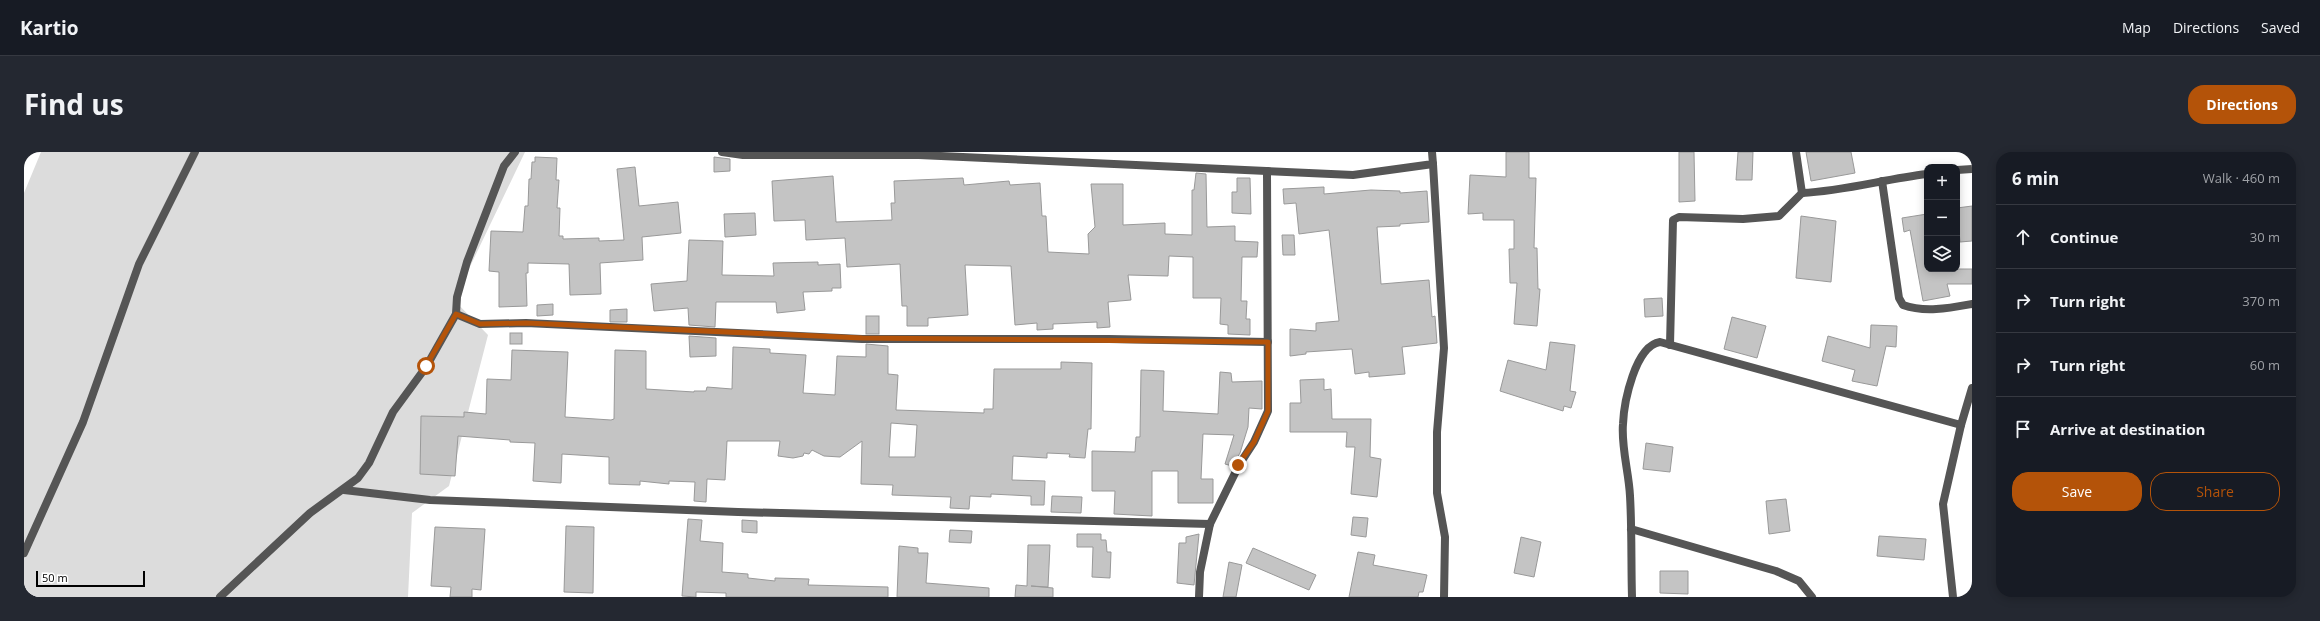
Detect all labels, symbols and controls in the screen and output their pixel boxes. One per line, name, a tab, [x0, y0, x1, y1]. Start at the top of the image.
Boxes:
text: Kartio	[20, 15, 79, 41]
text: Map	[2122, 18, 2151, 37]
text: Directions	[2173, 18, 2239, 37]
text: Saved	[2261, 18, 2300, 37]
text: Find us	[24, 85, 124, 123]
button: Directions	[2188, 85, 2296, 124]
map controls	[1924, 164, 1960, 272]
button: +	[1924, 164, 1960, 200]
text: 6 min	[2012, 167, 2059, 190]
text: Walk · 460 m	[2203, 169, 2280, 187]
button: −	[1924, 200, 1960, 236]
icon: ahead	[2012, 226, 2034, 248]
text: Continue	[2050, 227, 2118, 247]
text: 30 m	[2250, 228, 2280, 246]
button: layers	[1924, 236, 1960, 272]
icon: right	[2012, 290, 2034, 312]
text: Turn right	[2050, 291, 2125, 311]
text: 370 m	[2242, 292, 2280, 310]
icon: right	[2012, 354, 2034, 376]
text: Turn right	[2050, 355, 2125, 375]
text: 60 m	[2250, 356, 2280, 374]
route start	[417, 357, 435, 375]
icon: arrive	[2012, 418, 2034, 440]
text: Arrive at destination	[2050, 419, 2205, 439]
route end	[1229, 456, 1247, 474]
button: Save	[2012, 472, 2142, 511]
button: Share	[2150, 472, 2280, 511]
scale bar	[36, 569, 145, 588]
text: 50 m	[42, 570, 68, 585]

